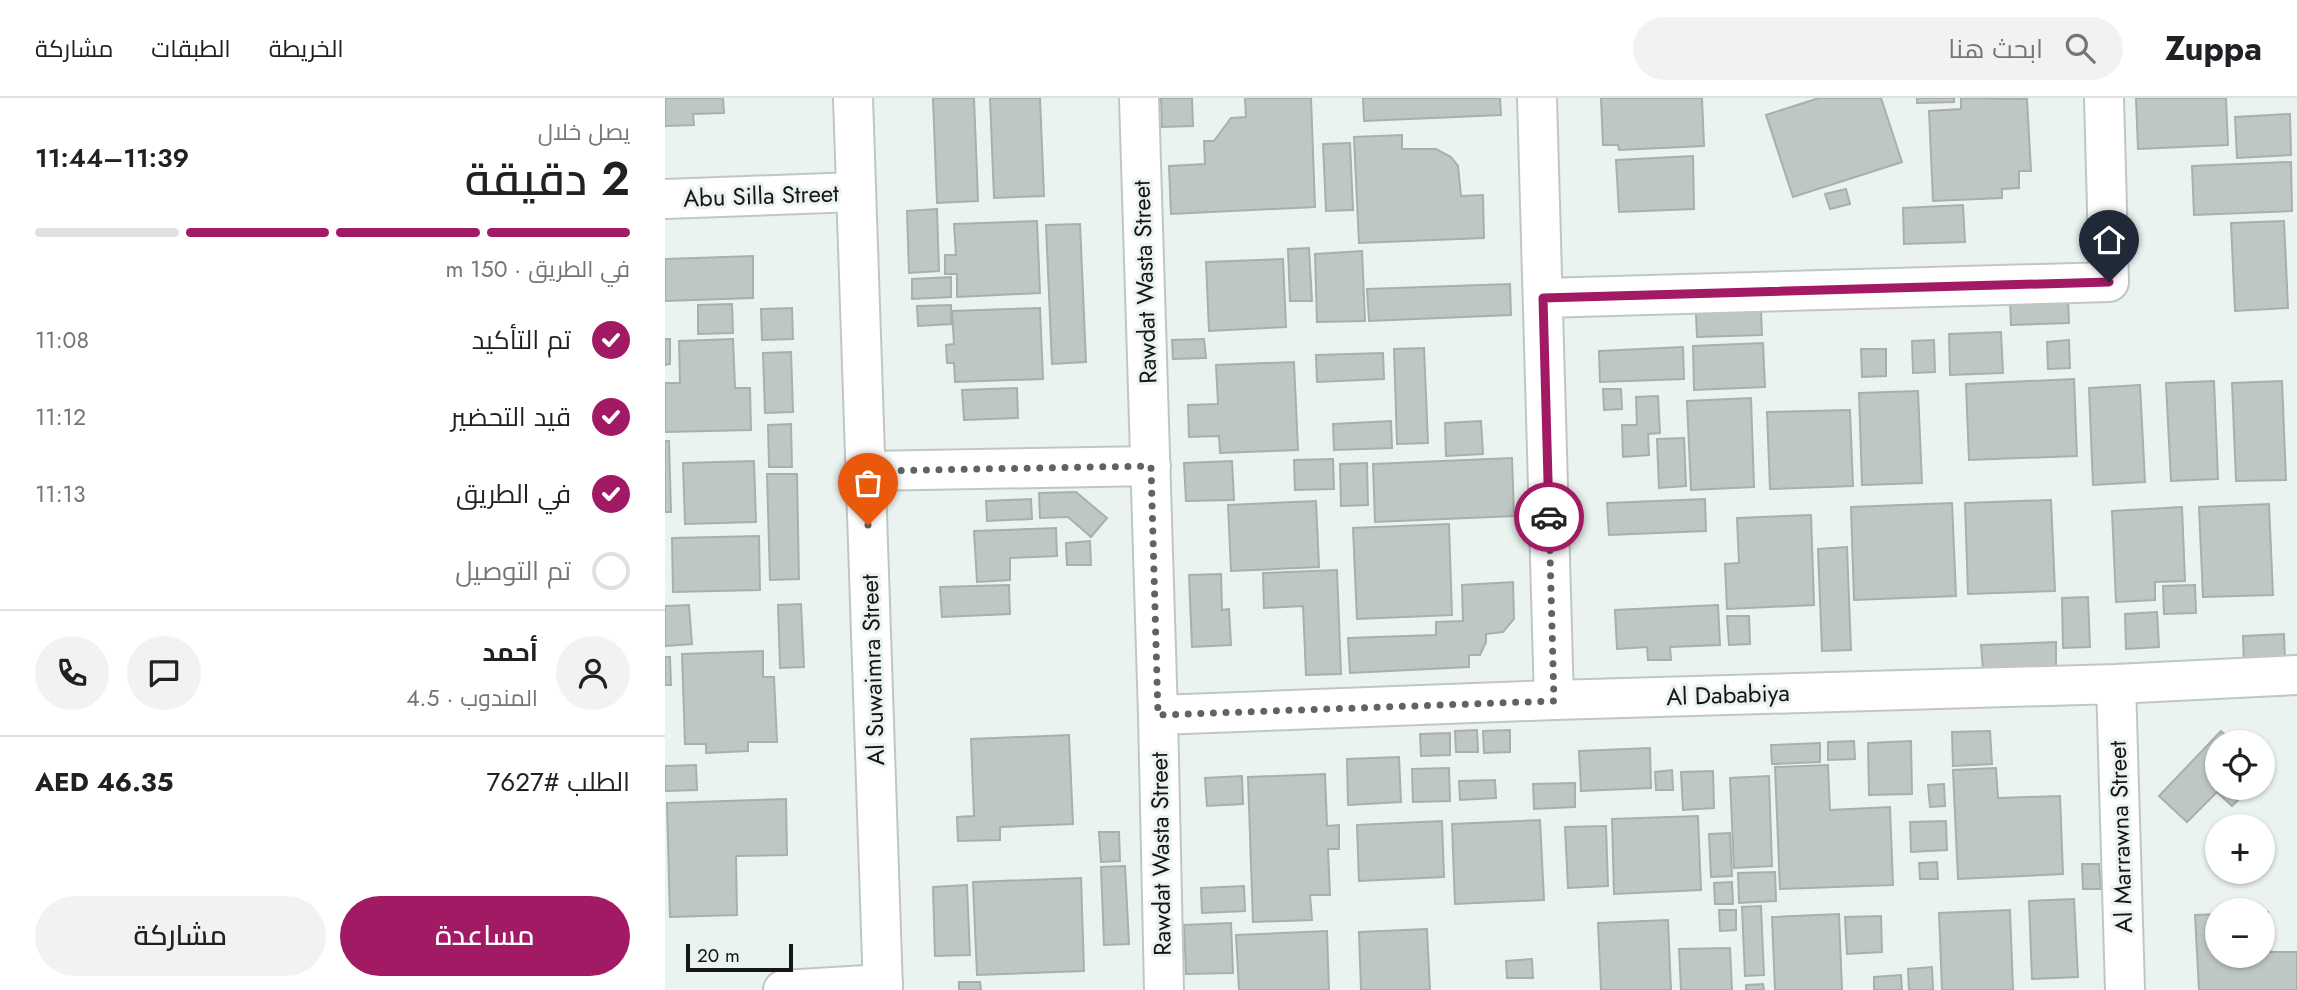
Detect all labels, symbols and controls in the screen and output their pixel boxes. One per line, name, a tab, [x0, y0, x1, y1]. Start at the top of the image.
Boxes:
search box	[1633, 17, 2123, 80]
text: Zuppa	[2165, 25, 2262, 72]
icon: search	[2061, 29, 2099, 67]
text: ابحث هنا	[1948, 30, 2043, 68]
text: مشاركة	[35, 31, 113, 66]
text: الطبقات	[151, 31, 231, 66]
text: الخريطة	[269, 31, 344, 66]
text: يصل خلال	[538, 115, 630, 149]
text: 11:39–11:44	[35, 139, 189, 177]
text: 2 دقيقة	[465, 146, 630, 212]
street label: Abu Silla Street	[683, 175, 840, 216]
street label: Rawdat Wasta Street	[1123, 179, 1166, 384]
pin	[2079, 210, 2139, 282]
icon: home	[2090, 221, 2128, 259]
text: في الطريق · 150 m	[445, 252, 630, 286]
text: تم التأكيد	[472, 321, 571, 359]
icon: check	[592, 321, 630, 359]
text: 11:08	[35, 323, 89, 357]
text: قيد التحضير	[451, 398, 571, 436]
icon: check	[592, 398, 630, 436]
text: 11:12	[35, 400, 86, 434]
pin	[838, 453, 898, 525]
icon: bag	[849, 464, 887, 502]
text: في الطريق	[456, 475, 571, 513]
icon: check	[592, 475, 630, 513]
text: 11:13	[35, 477, 86, 511]
courier	[1514, 482, 1584, 552]
icon: car	[1530, 498, 1568, 536]
text: تم التوصيل	[455, 552, 571, 590]
street label: Al Suwaimra Street	[852, 574, 893, 766]
text: أحمد	[482, 633, 538, 671]
button: phone	[35, 636, 109, 710]
button: chat	[127, 636, 201, 710]
button: person	[556, 636, 630, 710]
street label: Al Dababiya	[1666, 675, 1790, 714]
text: المندوب · 4.5	[406, 681, 538, 715]
map controls	[2205, 730, 2275, 968]
button: locate	[2205, 730, 2275, 800]
street label: Al Marrawna Street	[2100, 740, 2141, 934]
street label: Rawdat Wasta Street	[1141, 752, 1180, 956]
text: AED 46.35	[35, 763, 173, 801]
text: الطلب #7627	[487, 763, 630, 801]
button: +	[2205, 814, 2275, 884]
button: مشاركة	[35, 896, 326, 976]
button: مساعدة	[340, 896, 630, 976]
button: −	[2205, 898, 2275, 968]
scale bar	[686, 941, 793, 973]
text: 20 m	[697, 942, 740, 969]

